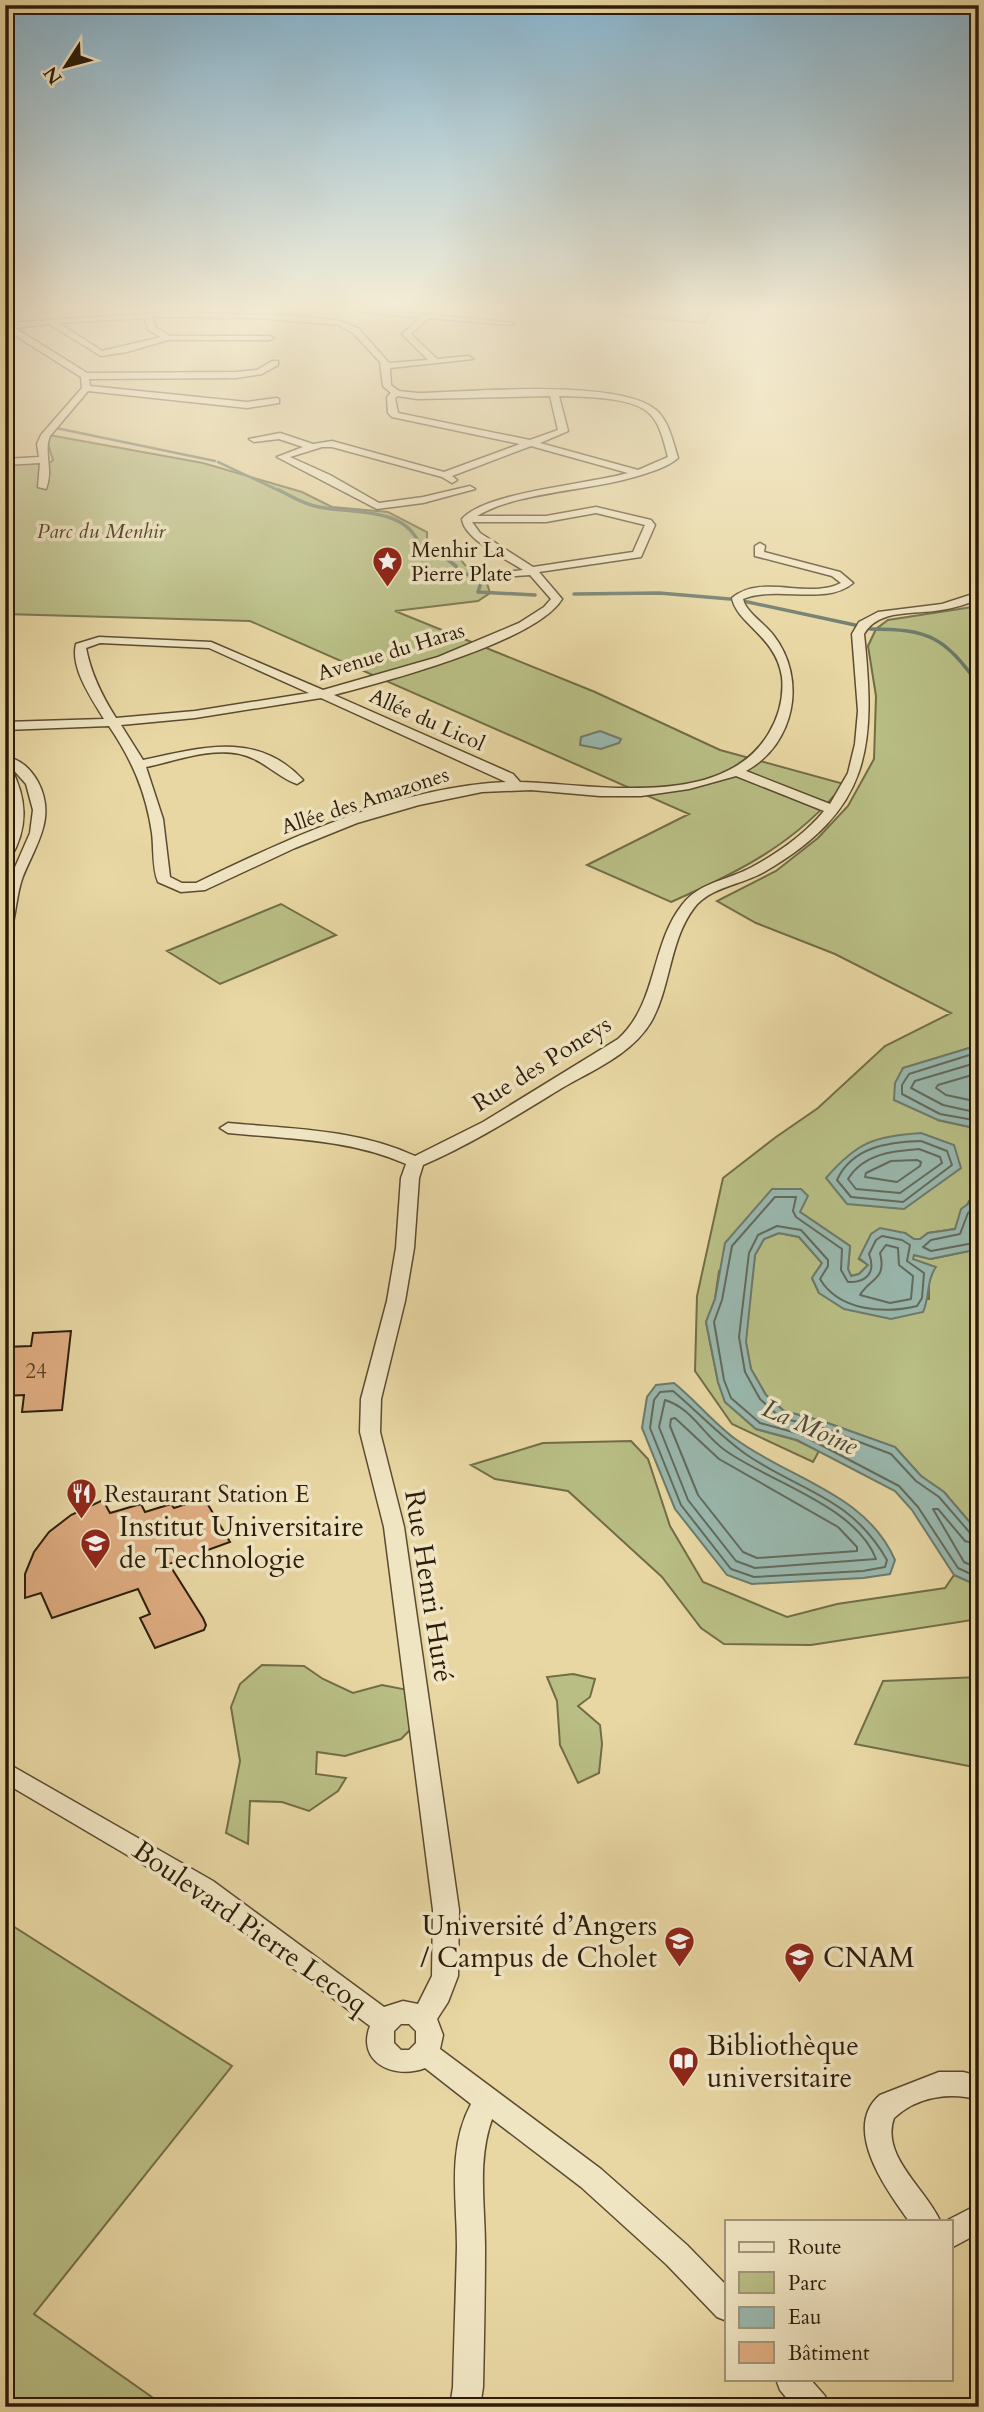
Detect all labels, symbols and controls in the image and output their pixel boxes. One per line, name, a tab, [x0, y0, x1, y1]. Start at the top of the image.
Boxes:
north arrow	[32, 32, 102, 102]
text: N	[37, 61, 68, 90]
park label: Parc du Menhir	[37, 517, 166, 546]
place label: Menhir La Pierre Plate	[411, 536, 512, 589]
place icon: Menhir La Pierre Plate	[371, 545, 405, 589]
street label: Avenue du Haras	[314, 616, 468, 688]
street label: Allée du Licol	[365, 682, 489, 758]
street label: Allée des Amazones	[277, 760, 453, 842]
street label: Rue des Poneys	[466, 1008, 618, 1120]
house number: 24	[25, 1357, 47, 1386]
water label: La Moine	[757, 1390, 864, 1464]
restaurant icon: Restaurant Station E	[64, 1477, 98, 1521]
place label: Restaurant Station E	[104, 1478, 310, 1511]
street label: Rue Henri Huré	[395, 1487, 463, 1685]
place label: Institut Universitaire de Technologie	[119, 1508, 364, 1578]
school or university icon: Institut Universitaire de Technologie	[79, 1526, 113, 1570]
street label: Boulevard Pierre Lecoq	[125, 1832, 375, 2022]
place label: Université d’Angers / Campus de Cholet	[420, 1907, 657, 1977]
school or university icon: Université d’Angers / Campus de Cholet	[663, 1925, 697, 1969]
place label: CNAM	[823, 1939, 915, 1977]
school or university icon: CNAM	[783, 1941, 817, 1985]
place label: Bibliothèque universitaire	[707, 2027, 859, 2097]
library icon: Bibliothèque universitaire	[667, 2045, 701, 2089]
legend	[725, 2220, 953, 2380]
text: Route	[788, 2233, 842, 2262]
text: Parc	[788, 2269, 827, 2298]
text: Eau	[788, 2303, 822, 2332]
text: Bâtiment	[788, 2339, 870, 2368]

